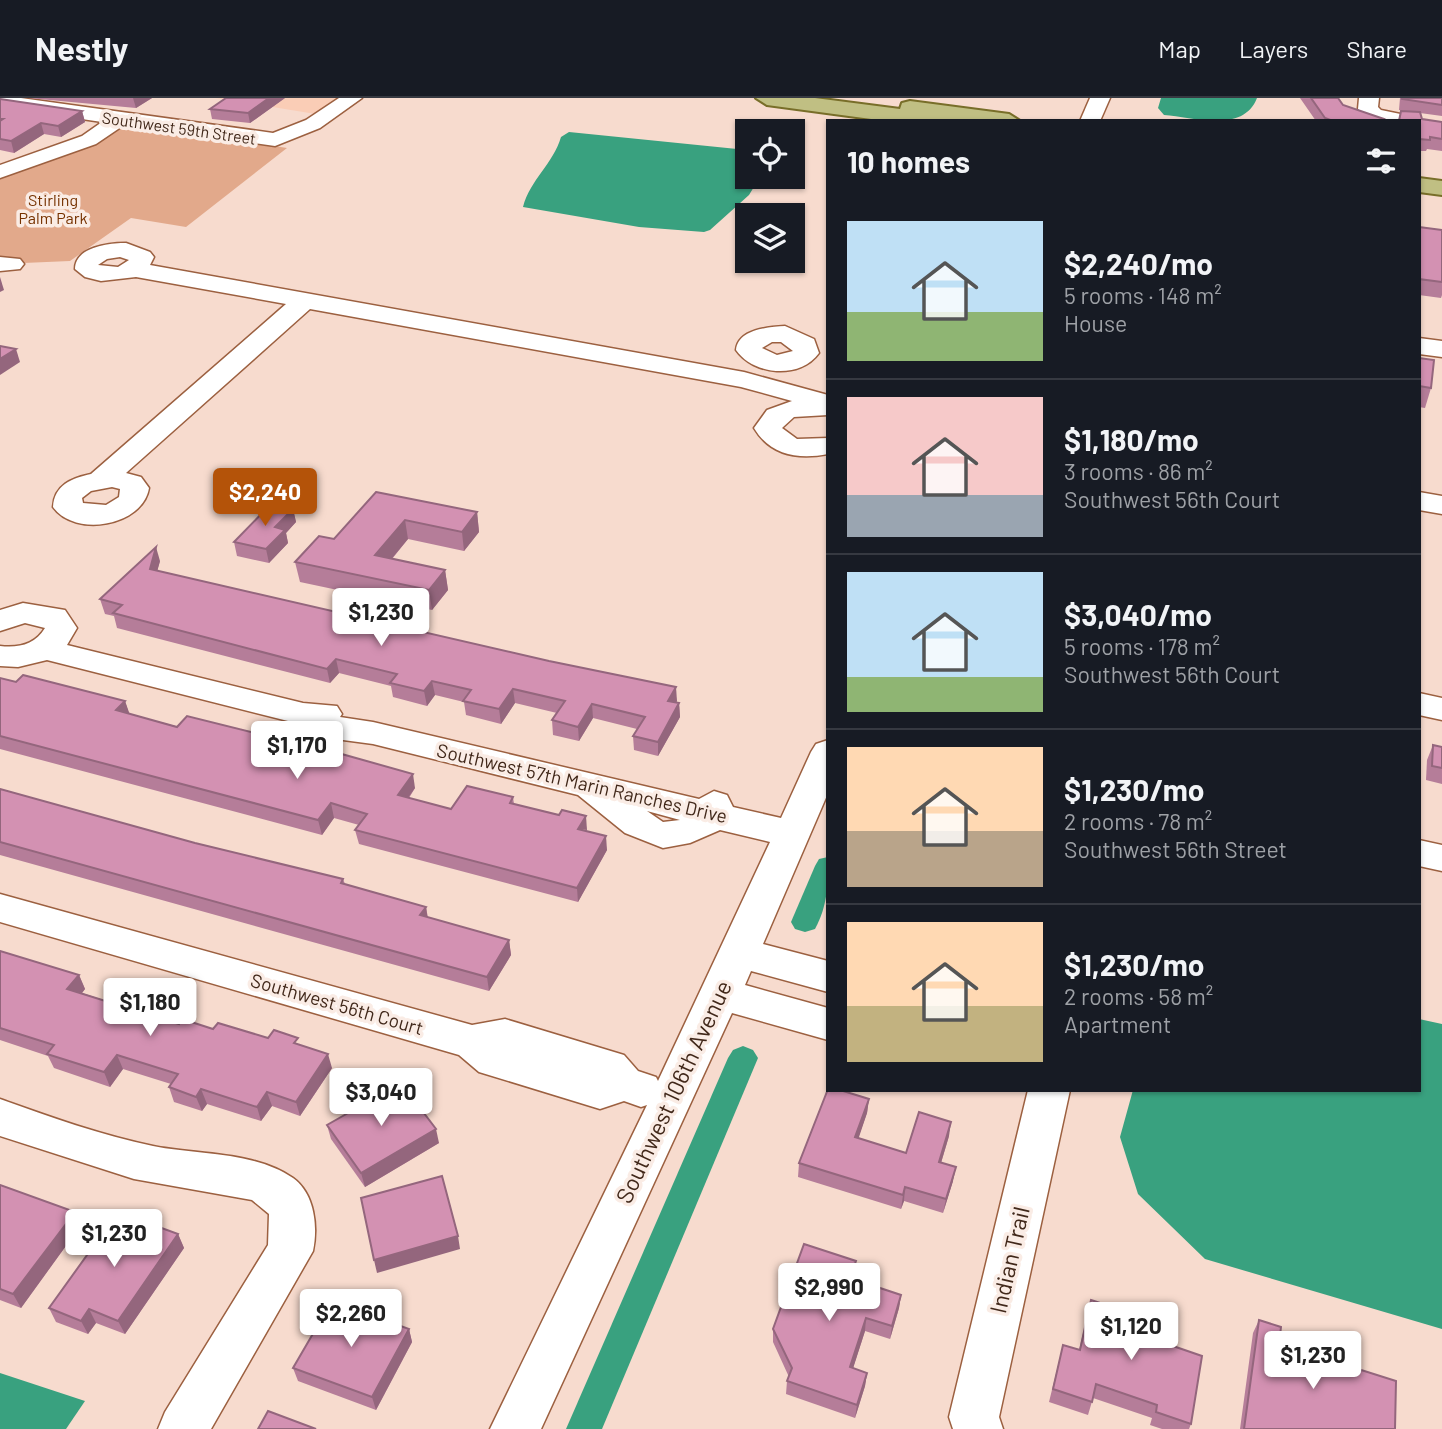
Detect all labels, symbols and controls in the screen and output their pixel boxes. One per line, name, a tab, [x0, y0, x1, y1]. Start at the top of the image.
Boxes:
text: Nestly	[35, 28, 129, 68]
text: Map	[1158, 34, 1201, 63]
text: Layers	[1239, 34, 1308, 63]
text: Share	[1346, 34, 1407, 63]
street label: Southwest 59th Street	[101, 107, 257, 148]
map controls	[735, 119, 805, 273]
button: locate	[735, 119, 805, 189]
icon: filters	[1362, 142, 1400, 180]
text: 10 homes	[847, 143, 970, 179]
park label: Stirling Palm Park	[18, 190, 88, 227]
button: layers	[735, 203, 805, 273]
text: $2,240/mo	[1064, 245, 1213, 281]
icon: home	[903, 249, 987, 333]
text: 5 rooms · 148 m²	[1064, 281, 1222, 309]
text: House	[1064, 309, 1127, 337]
text: $1,180/mo	[1064, 421, 1199, 457]
icon: home	[903, 425, 987, 509]
text: 3 rooms · 86 m²	[1064, 457, 1213, 485]
pin: $2,240	[208, 468, 322, 528]
text: $2,240	[229, 477, 301, 505]
text: Southwest 56th Court	[1064, 485, 1280, 513]
pin: $1,230	[324, 588, 438, 648]
text: $3,040/mo	[1064, 596, 1212, 632]
text: $1,230	[348, 597, 414, 625]
icon: home	[903, 600, 987, 684]
text: 5 rooms · 178 m²	[1064, 632, 1220, 660]
text: Southwest 56th Court	[1064, 660, 1280, 688]
pin: $1,170	[240, 722, 354, 781]
text: $1,170	[267, 730, 327, 758]
street label: Southwest 57th Marin Ranches Drive	[435, 738, 730, 827]
text: $1,230/mo	[1064, 771, 1204, 807]
icon: home	[903, 775, 987, 859]
text: 2 rooms · 78 m²	[1064, 807, 1212, 835]
text: Southwest 56th Street	[1064, 835, 1287, 863]
text: $1,230/mo	[1064, 946, 1204, 982]
icon: home	[903, 950, 987, 1034]
street label: Southwest 56th Court	[248, 968, 426, 1039]
street label: Southwest 106th Avenue	[609, 976, 737, 1207]
pin: $1,180	[93, 978, 207, 1038]
text: 2 rooms · 58 m²	[1064, 982, 1213, 1010]
text: $1,180	[119, 987, 181, 1015]
text: Apartment	[1064, 1010, 1171, 1038]
pin: $3,040	[324, 1068, 438, 1128]
text: $3,040	[345, 1077, 417, 1105]
street label: Indian Trail	[983, 1204, 1035, 1316]
pin: $1,230	[57, 1210, 171, 1269]
text: $1,230	[81, 1218, 147, 1246]
pin: $2,990	[772, 1264, 886, 1323]
text: $2,990	[794, 1272, 864, 1300]
pin: $2,260	[294, 1290, 408, 1349]
text: $2,260	[316, 1298, 386, 1326]
pin: $1,120	[1074, 1302, 1188, 1362]
text: $1,120	[1100, 1311, 1162, 1339]
pin: $1,230	[1256, 1332, 1370, 1391]
text: $1,230	[1280, 1340, 1346, 1368]

